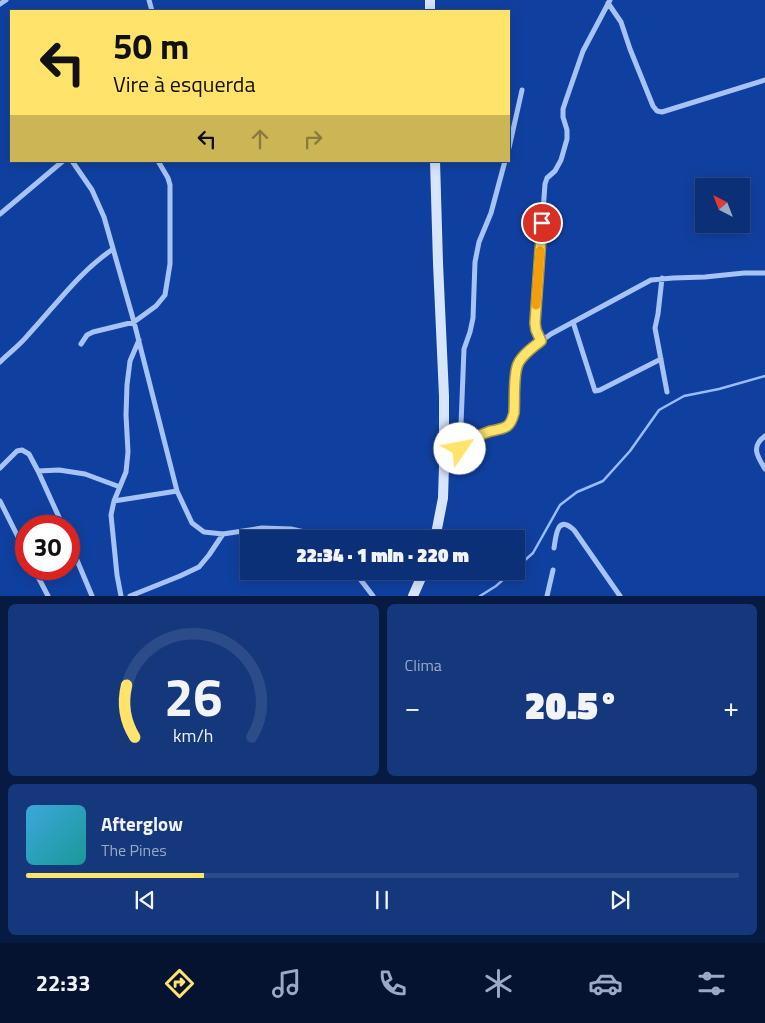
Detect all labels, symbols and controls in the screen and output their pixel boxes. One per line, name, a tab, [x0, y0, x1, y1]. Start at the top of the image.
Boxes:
text: 50 m	[113, 19, 189, 73]
icon: left	[30, 30, 95, 95]
text: Vire à esquerda	[113, 67, 256, 101]
icon: left	[193, 125, 221, 153]
icon: ahead	[246, 125, 274, 153]
icon: right	[299, 125, 327, 153]
north arrow	[695, 178, 750, 232]
map controls	[695, 178, 750, 233]
pin	[521, 202, 563, 244]
icon: arrive	[528, 209, 556, 237]
position arrow	[433, 422, 485, 474]
speed limit sign: 30	[15, 515, 80, 580]
text: 22:34 · 1 min · 220 m	[296, 540, 469, 569]
text: Clima	[405, 653, 442, 677]
text: 26	[164, 657, 222, 736]
text: 20.5°	[525, 676, 619, 734]
text: −	[405, 685, 420, 728]
text: +	[723, 685, 739, 728]
text: km/h	[173, 722, 213, 749]
text: Afterglow	[101, 809, 183, 838]
text: The Pines	[101, 838, 167, 862]
icon: previous	[131, 886, 159, 914]
icon: pause	[368, 886, 396, 914]
icon: next	[606, 886, 634, 914]
text: 22:33	[36, 966, 91, 1000]
icon: directions	[162, 966, 197, 1001]
icon: music	[269, 966, 304, 1001]
icon: phone	[375, 966, 410, 1001]
icon: climate	[481, 966, 516, 1001]
icon: car	[588, 966, 623, 1001]
icon: filters	[694, 966, 729, 1001]

